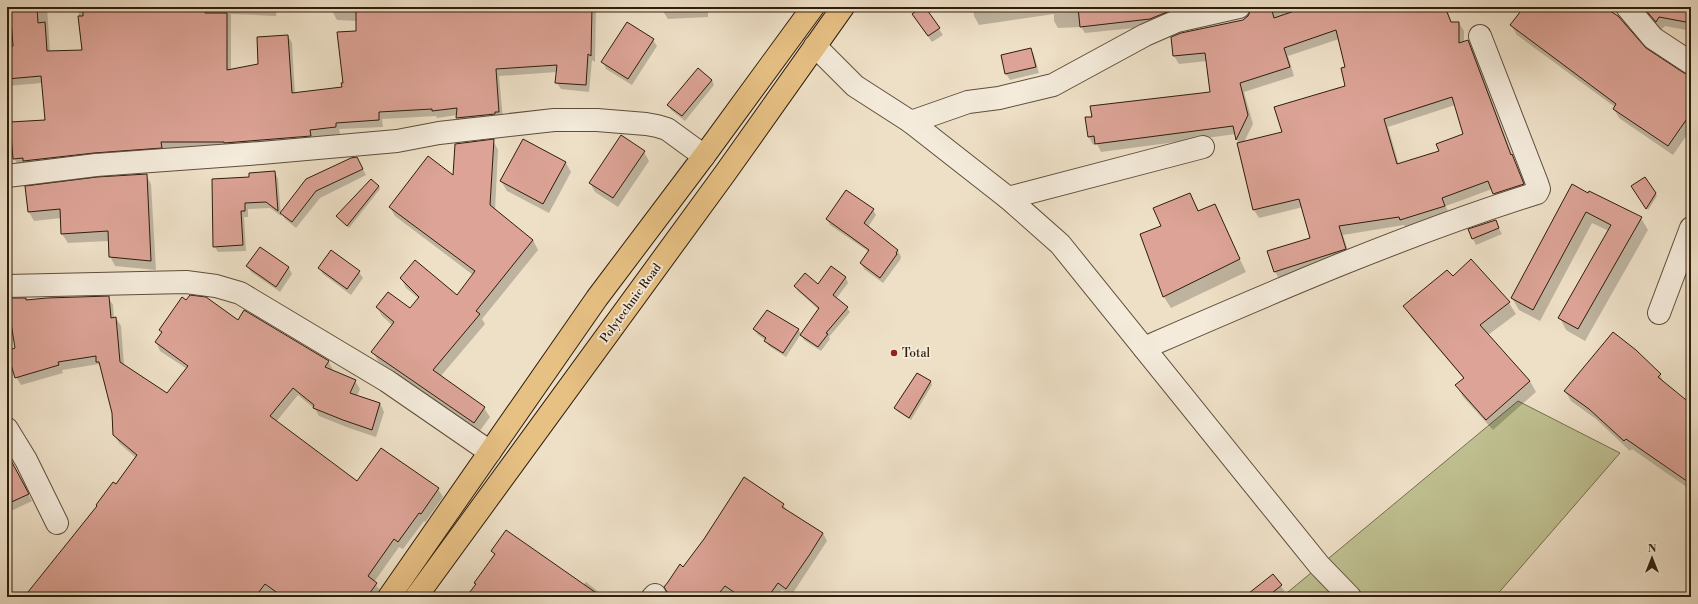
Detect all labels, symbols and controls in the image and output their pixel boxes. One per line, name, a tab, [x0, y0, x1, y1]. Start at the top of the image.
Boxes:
street label: Polytechnic Road	[597, 260, 665, 346]
place label: Total	[902, 346, 931, 361]
marker: Total	[889, 348, 899, 358]
north arrow	[1632, 538, 1672, 578]
text: N	[1648, 542, 1657, 556]

